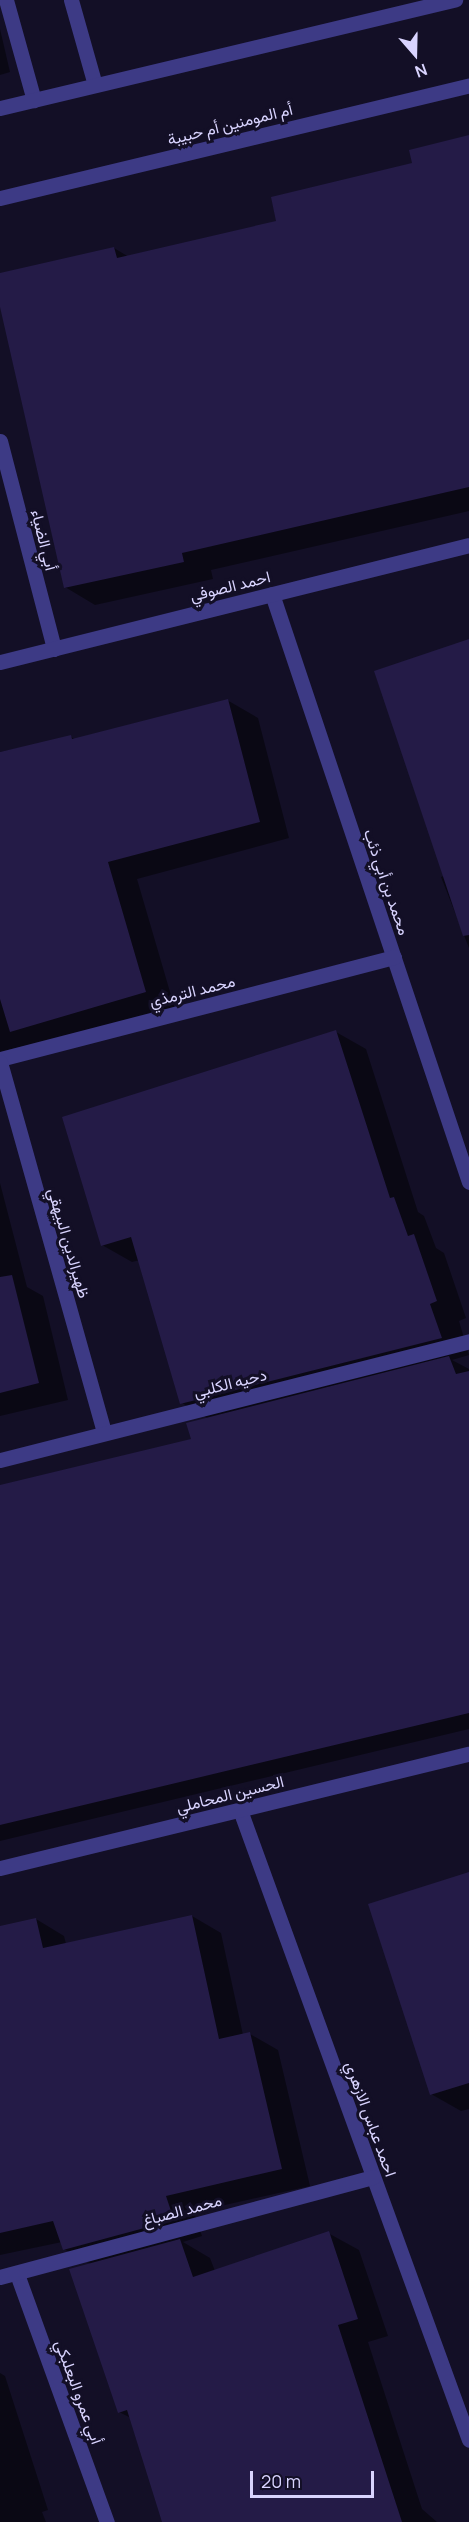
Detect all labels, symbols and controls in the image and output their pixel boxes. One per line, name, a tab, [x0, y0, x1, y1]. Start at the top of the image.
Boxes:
north arrow	[385, 24, 445, 84]
text: N	[412, 59, 430, 83]
street label: أم المومنين أم حبيبة	[165, 99, 295, 149]
street label: أبي الضياء	[27, 508, 61, 572]
street label: احمد الصوفي	[188, 567, 272, 605]
street label: محمد بن أبي ذئب	[360, 827, 414, 937]
street label: محمد الترمذي	[147, 971, 237, 1011]
street label: ظهيرالدين البيهقي	[44, 1186, 94, 1300]
street label: دحيه الكلبي	[191, 1365, 269, 1401]
street label: الحسين المحاملي	[174, 1771, 286, 1817]
street label: احمد عباس الازهري	[341, 2059, 401, 2179]
street label: محمد الصباغ	[140, 2190, 224, 2230]
street label: أبي عمرو البعلبكي	[51, 2337, 107, 2447]
scale bar	[253, 2459, 378, 2497]
text: 20 m	[261, 2469, 301, 2493]

